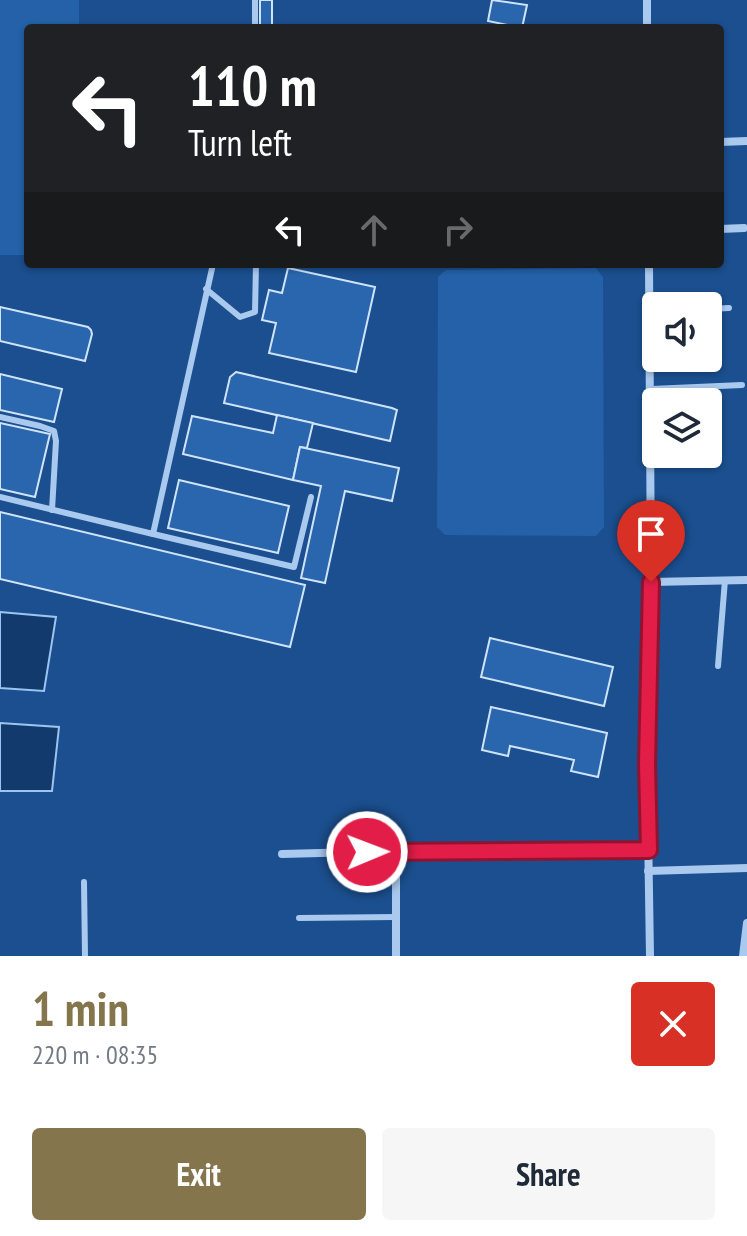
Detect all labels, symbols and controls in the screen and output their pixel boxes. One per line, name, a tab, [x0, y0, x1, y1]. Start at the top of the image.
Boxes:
text: 110 m	[188, 49, 317, 121]
icon: left	[56, 56, 160, 160]
text: Turn left	[188, 119, 292, 166]
icon: left	[268, 208, 312, 252]
icon: ahead	[352, 208, 396, 252]
icon: right	[436, 208, 480, 252]
map controls	[642, 292, 722, 468]
button: sound	[642, 292, 722, 372]
button: layers	[642, 388, 722, 468]
pin	[617, 500, 685, 582]
icon: arrive	[629, 512, 673, 556]
position arrow	[325, 810, 409, 894]
text: 1 min	[32, 977, 129, 1039]
button: close	[631, 982, 715, 1066]
text: 220 m · 08:35	[32, 1038, 158, 1071]
button: Exit	[32, 1128, 366, 1220]
button: Share	[382, 1128, 715, 1220]

